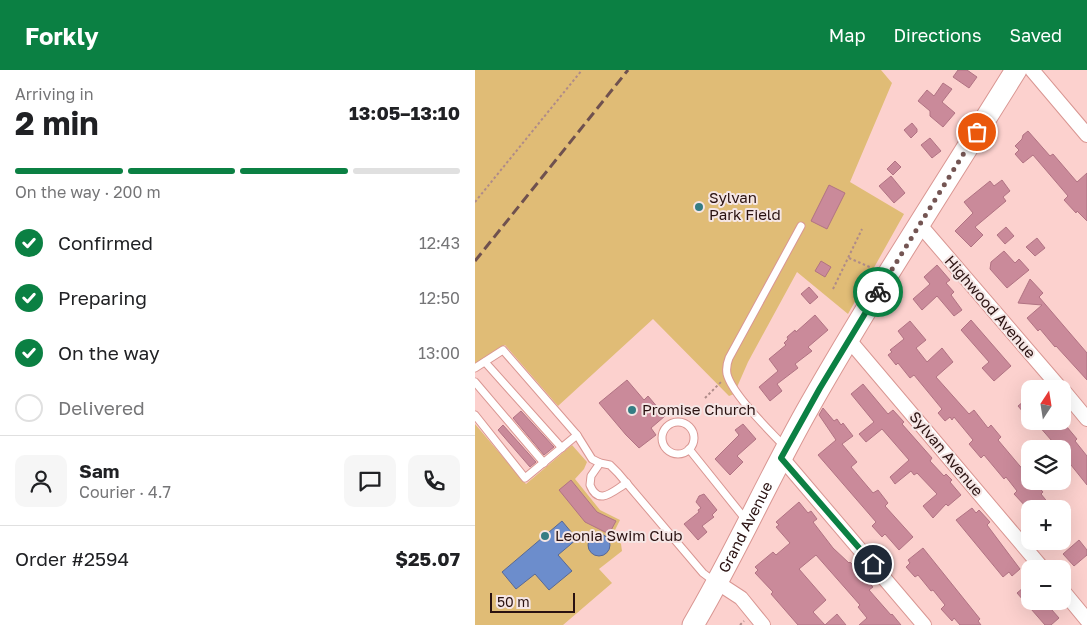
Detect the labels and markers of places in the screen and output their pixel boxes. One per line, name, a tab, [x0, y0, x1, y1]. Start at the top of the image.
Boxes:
pin	[956, 111, 998, 153]
place label: Sylvan Park Field	[709, 188, 781, 223]
marker: Sylvan Park Field	[693, 201, 705, 213]
place label: Promise Church	[642, 400, 756, 418]
marker: Promise Church	[626, 404, 638, 416]
place label: Leonia Swim Club	[555, 526, 683, 544]
marker: Leonia Swim Club	[539, 530, 551, 542]
pin	[852, 543, 894, 585]

